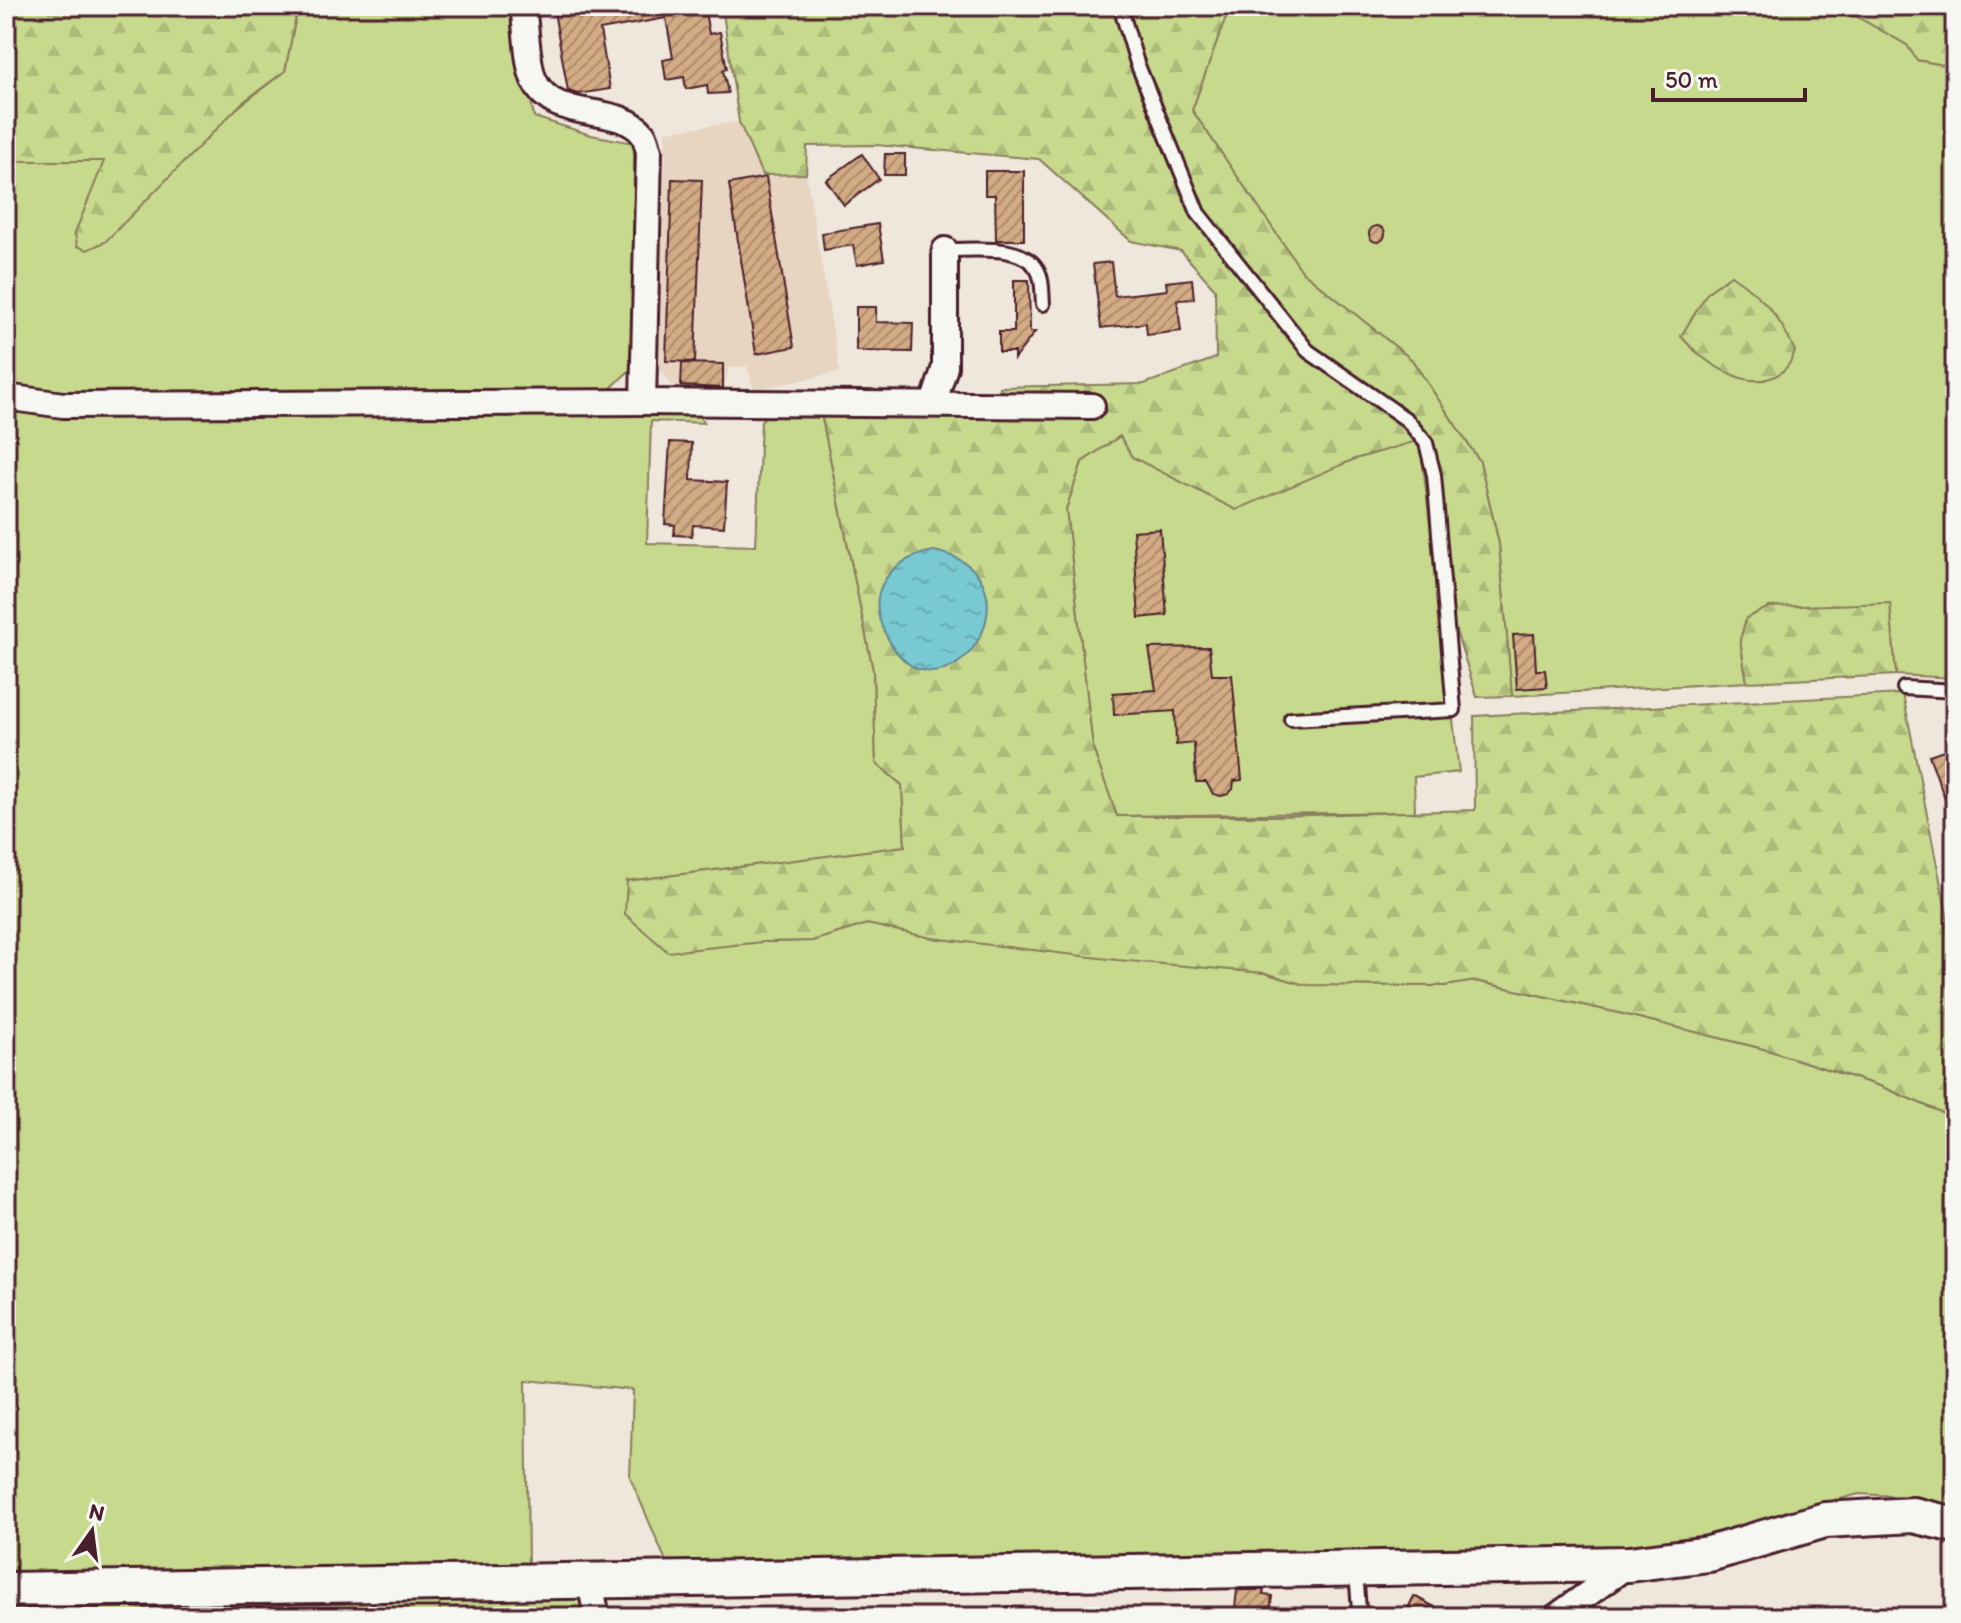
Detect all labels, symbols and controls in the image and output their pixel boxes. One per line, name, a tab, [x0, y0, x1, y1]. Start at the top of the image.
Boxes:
scale bar	[1653, 52, 1805, 102]
text: 50 m	[1665, 65, 1718, 94]
north arrow	[52, 1491, 132, 1571]
text: N	[86, 1497, 107, 1527]

